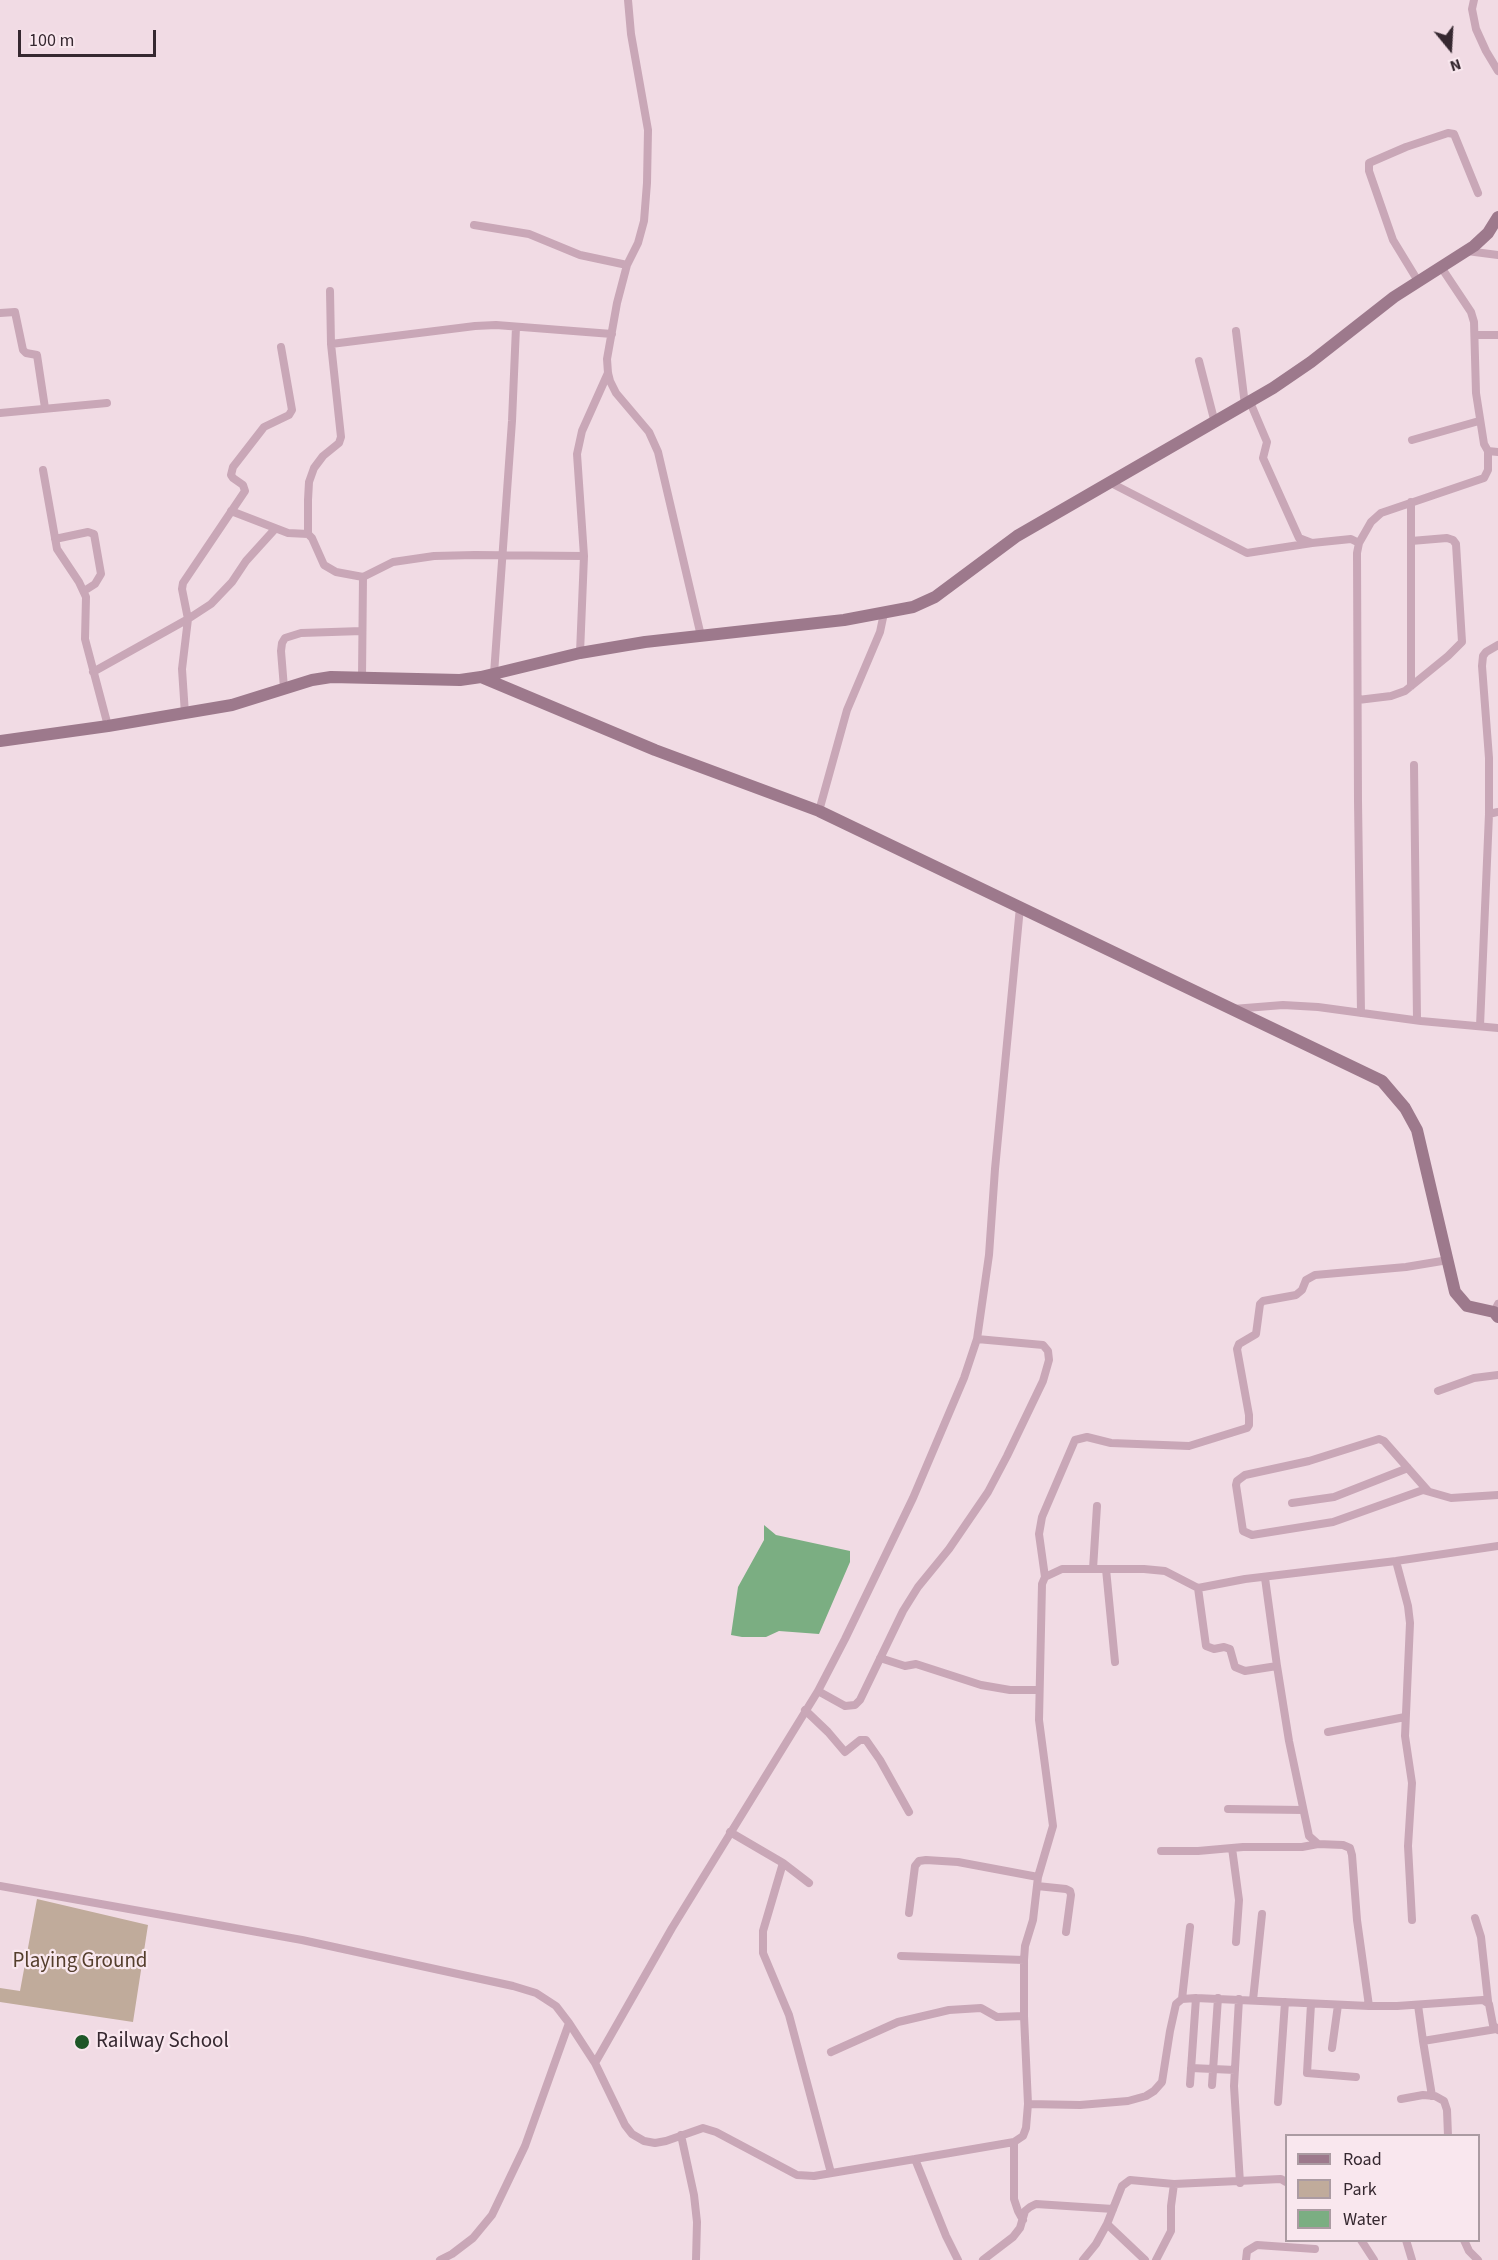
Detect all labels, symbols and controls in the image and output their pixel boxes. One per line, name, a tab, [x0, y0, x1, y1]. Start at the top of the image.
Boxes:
scale bar	[21, 18, 159, 56]
north arrow	[1420, 18, 1480, 78]
text: 100 m	[29, 28, 74, 53]
text: N	[1447, 53, 1464, 77]
park label: Playing Ground	[12, 1949, 148, 1975]
place label: Railway School	[96, 2029, 229, 2055]
marker: Railway School	[73, 2033, 91, 2051]
legend	[1285, 2134, 1480, 2242]
text: Road	[1343, 2147, 1382, 2172]
text: Park	[1343, 2177, 1377, 2202]
text: Water	[1343, 2207, 1387, 2232]

